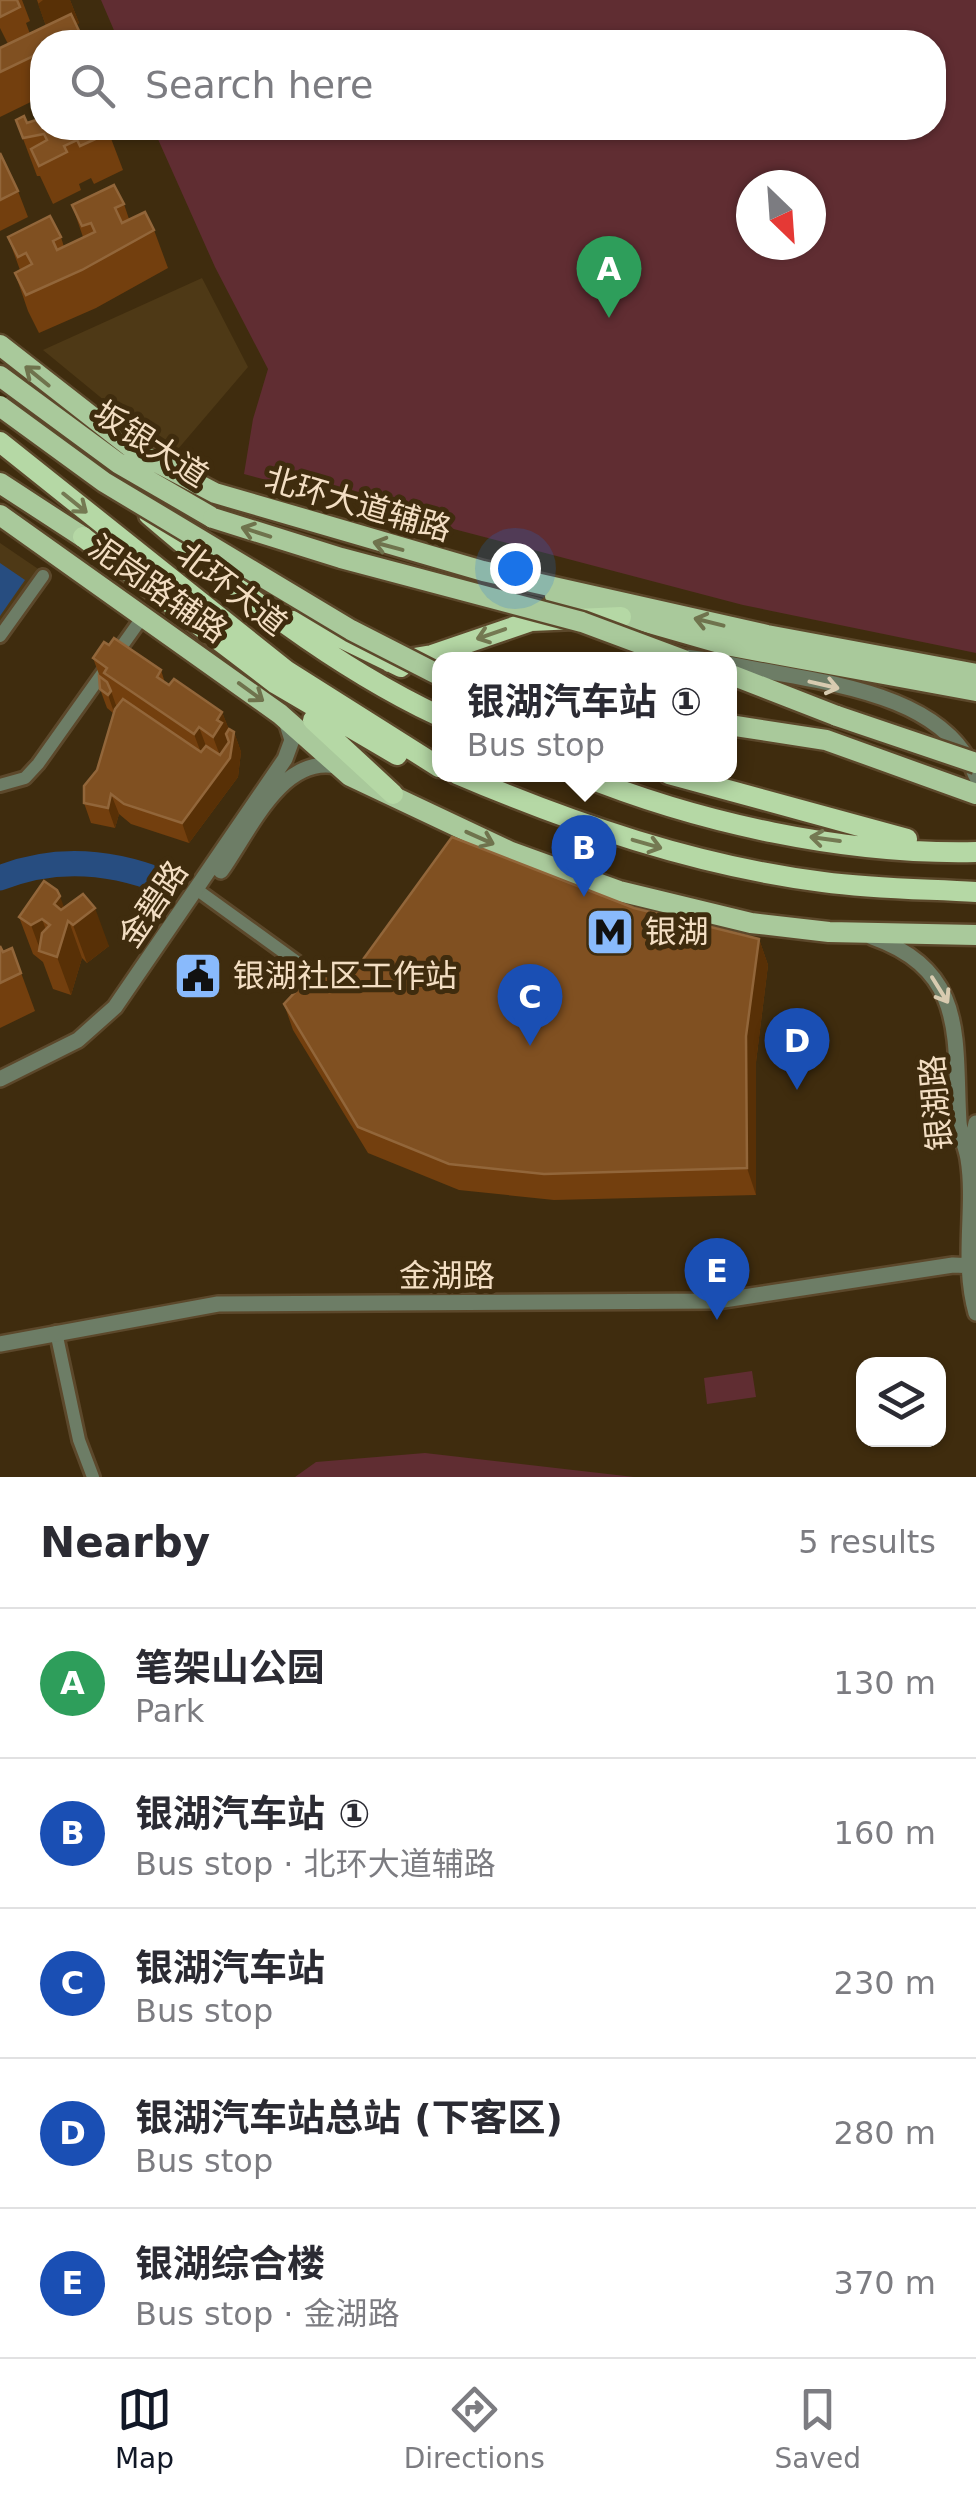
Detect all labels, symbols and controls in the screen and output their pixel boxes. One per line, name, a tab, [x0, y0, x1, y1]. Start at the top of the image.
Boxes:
search box	[30, 30, 946, 140]
icon: search	[65, 58, 120, 113]
text: Search here	[145, 63, 373, 107]
north arrow	[736, 170, 826, 260]
pin: A	[576, 236, 642, 318]
one-way arrow	[24, 365, 50, 387]
street label: 坂银大道	[87, 393, 215, 495]
street label: 北环大道辅路	[260, 459, 456, 549]
one-way arrow	[62, 492, 88, 514]
one-way arrow	[241, 522, 272, 540]
street label: 泥岗路辅路	[82, 528, 234, 650]
street label: 北环大道	[170, 535, 294, 643]
one-way arrow	[373, 536, 404, 554]
your location	[490, 543, 541, 594]
one-way arrow	[694, 611, 725, 630]
one-way arrow	[476, 627, 508, 645]
popup	[432, 652, 737, 782]
one-way arrow	[807, 677, 839, 696]
text: 银湖汽车站 ①	[467, 680, 702, 724]
one-way arrow	[237, 682, 264, 703]
text: Bus stop	[467, 726, 605, 764]
pin: B	[552, 814, 616, 897]
one-way arrow	[809, 829, 842, 847]
one-way arrow	[464, 830, 495, 848]
one-way arrow	[631, 836, 662, 854]
street label: 金碧路	[110, 854, 196, 954]
metro station icon: 银湖	[584, 906, 636, 958]
place label: 银湖	[645, 913, 709, 951]
public building icon: 银湖社区工作站	[172, 950, 224, 1002]
place label: 银湖社区工作站	[233, 957, 457, 995]
pin: C	[498, 964, 562, 1046]
one-way arrow	[930, 975, 950, 1004]
pin: D	[764, 1008, 830, 1090]
street label: 银湖路	[913, 1054, 959, 1152]
pin: E	[684, 1238, 750, 1320]
street label: 金湖路	[399, 1257, 495, 1295]
map controls	[856, 1357, 946, 1447]
button: layers	[856, 1357, 946, 1447]
text: Nearby	[40, 1518, 210, 1567]
text: 5 results	[798, 1523, 936, 1561]
text: 笔架山公园	[135, 1646, 325, 1690]
text: A	[60, 1664, 85, 1702]
text: 130 m	[834, 1664, 936, 1702]
text: Park	[135, 1692, 204, 1730]
text: 银湖汽车站 ①	[135, 1792, 370, 1836]
text: B	[60, 1814, 85, 1852]
text: 160 m	[834, 1814, 936, 1852]
text: Bus stop · 北环大道辅路	[135, 1845, 496, 1883]
text: 银湖汽车站	[135, 1946, 325, 1990]
text: C	[61, 1964, 84, 2002]
text: 230 m	[834, 1964, 936, 2002]
text: Bus stop	[135, 1992, 273, 2030]
text: 银湖汽车站总站 (下客区)	[135, 2096, 563, 2140]
text: D	[59, 2114, 86, 2152]
text: 280 m	[834, 2114, 936, 2152]
text: Bus stop	[135, 2142, 273, 2180]
text: 银湖综合楼	[135, 2242, 325, 2286]
text: E	[62, 2264, 83, 2302]
text: 370 m	[834, 2264, 936, 2302]
text: Bus stop · 金湖路	[135, 2295, 400, 2333]
tab: Map	[115, 2382, 174, 2475]
tab: Directions	[404, 2382, 545, 2475]
tab: Saved	[775, 2382, 861, 2475]

